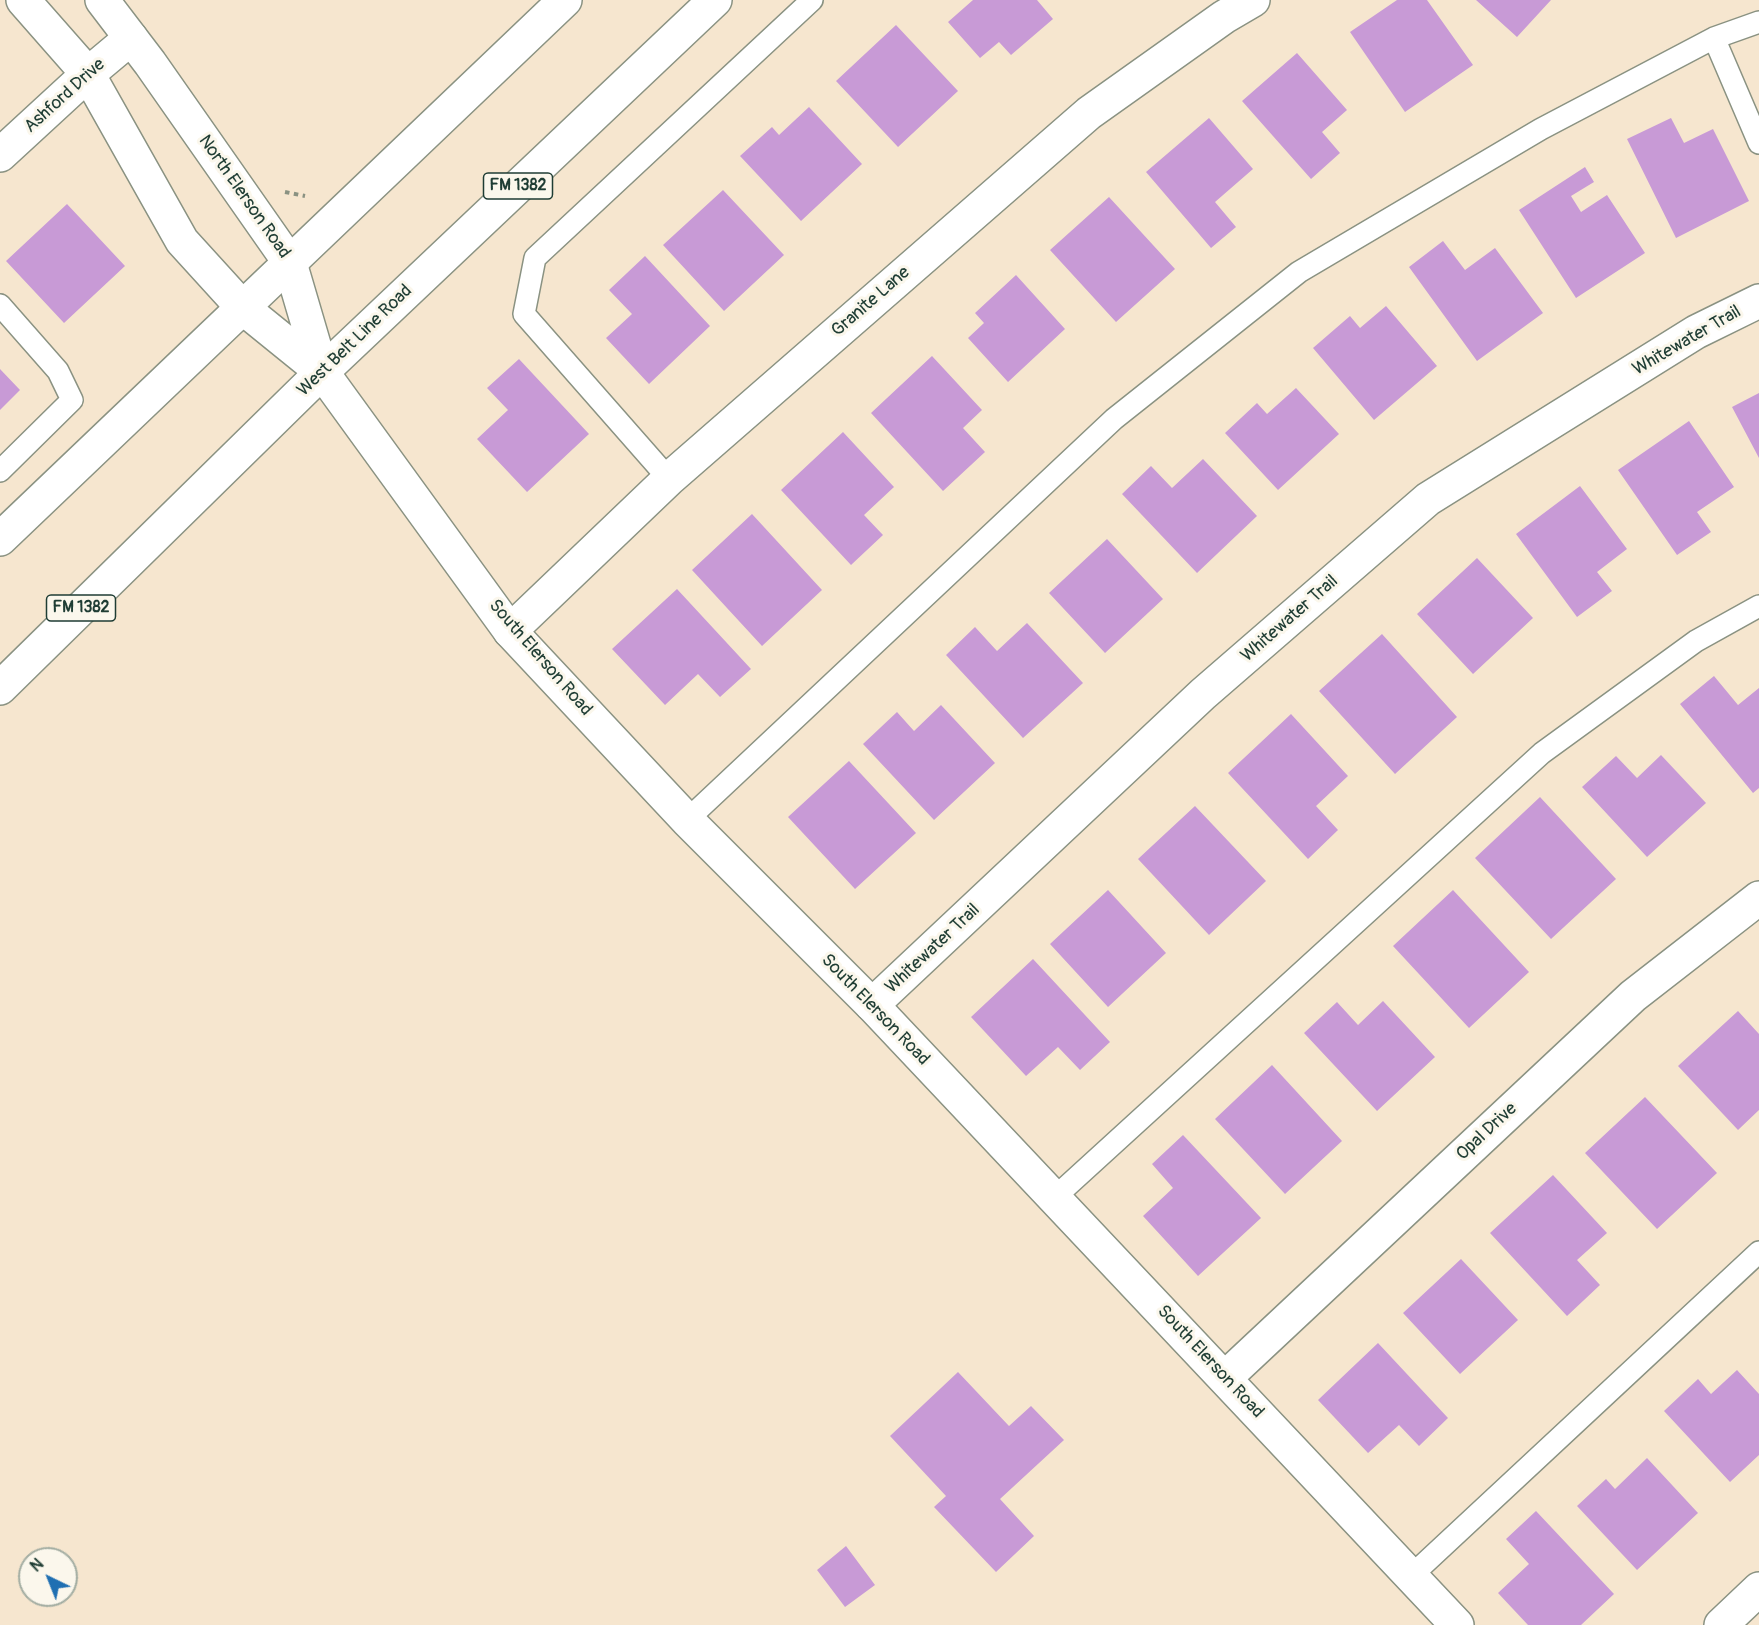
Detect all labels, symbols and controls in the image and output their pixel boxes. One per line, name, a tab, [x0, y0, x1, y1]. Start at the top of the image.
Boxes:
street label: Ashford Drive	[20, 54, 110, 138]
street label: North Elerson Road	[193, 131, 295, 263]
road number: FM 1382	[484, 173, 552, 199]
street label: Granite Lane	[827, 262, 915, 342]
street label: West Belt Line Road	[293, 281, 417, 401]
street label: Whitewater Trail	[1629, 301, 1745, 381]
street label: Whitewater Trail	[1237, 571, 1343, 667]
road number: FM 1382	[46, 595, 116, 621]
street label: South Elerson Road	[484, 596, 596, 720]
street label: Whitewater Trail	[881, 900, 985, 998]
street label: South Elerson Road	[816, 950, 934, 1070]
street label: Opal Drive	[1452, 1099, 1522, 1165]
street label: South Elerson Road	[1152, 1301, 1268, 1423]
north arrow	[18, 1547, 78, 1607]
text: N	[26, 1554, 48, 1576]

